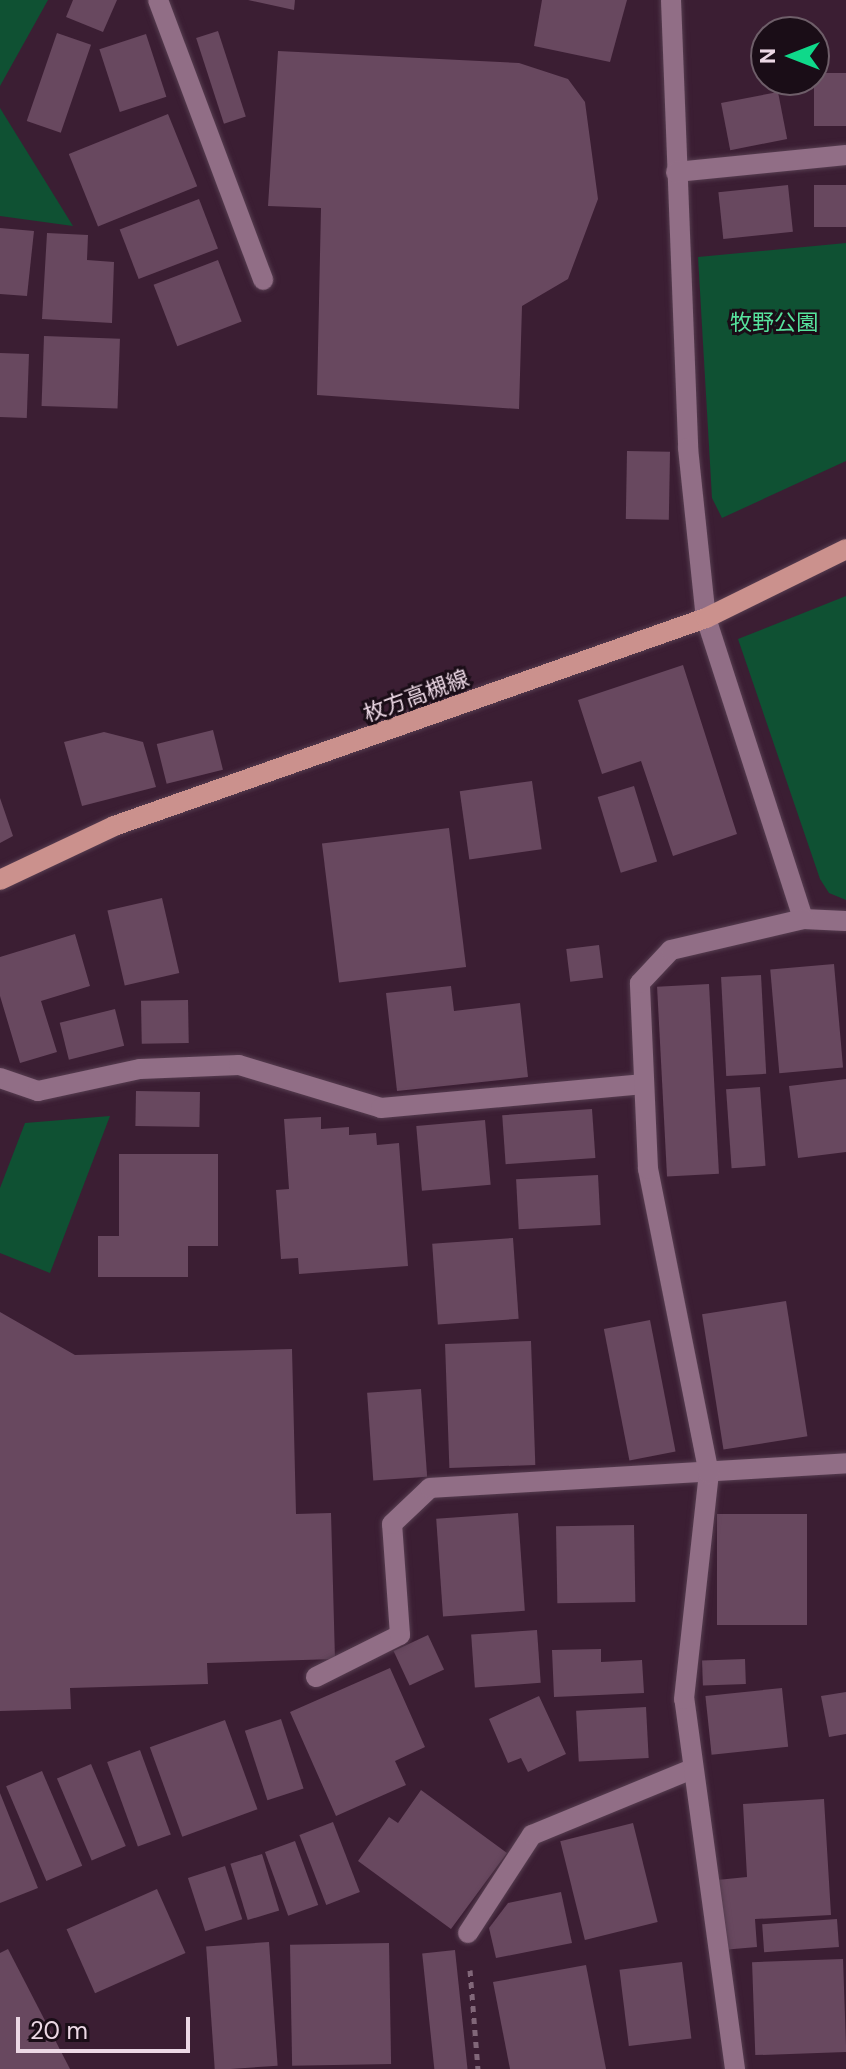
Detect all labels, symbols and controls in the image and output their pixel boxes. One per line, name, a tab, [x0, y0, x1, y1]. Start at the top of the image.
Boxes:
north arrow	[750, 16, 830, 96]
text: N	[753, 48, 782, 64]
park label: 牧野公園	[730, 310, 818, 336]
street label: 枚方高槻線	[360, 665, 472, 727]
scale bar	[20, 2001, 194, 2051]
text: 20 m	[30, 2015, 88, 2046]

